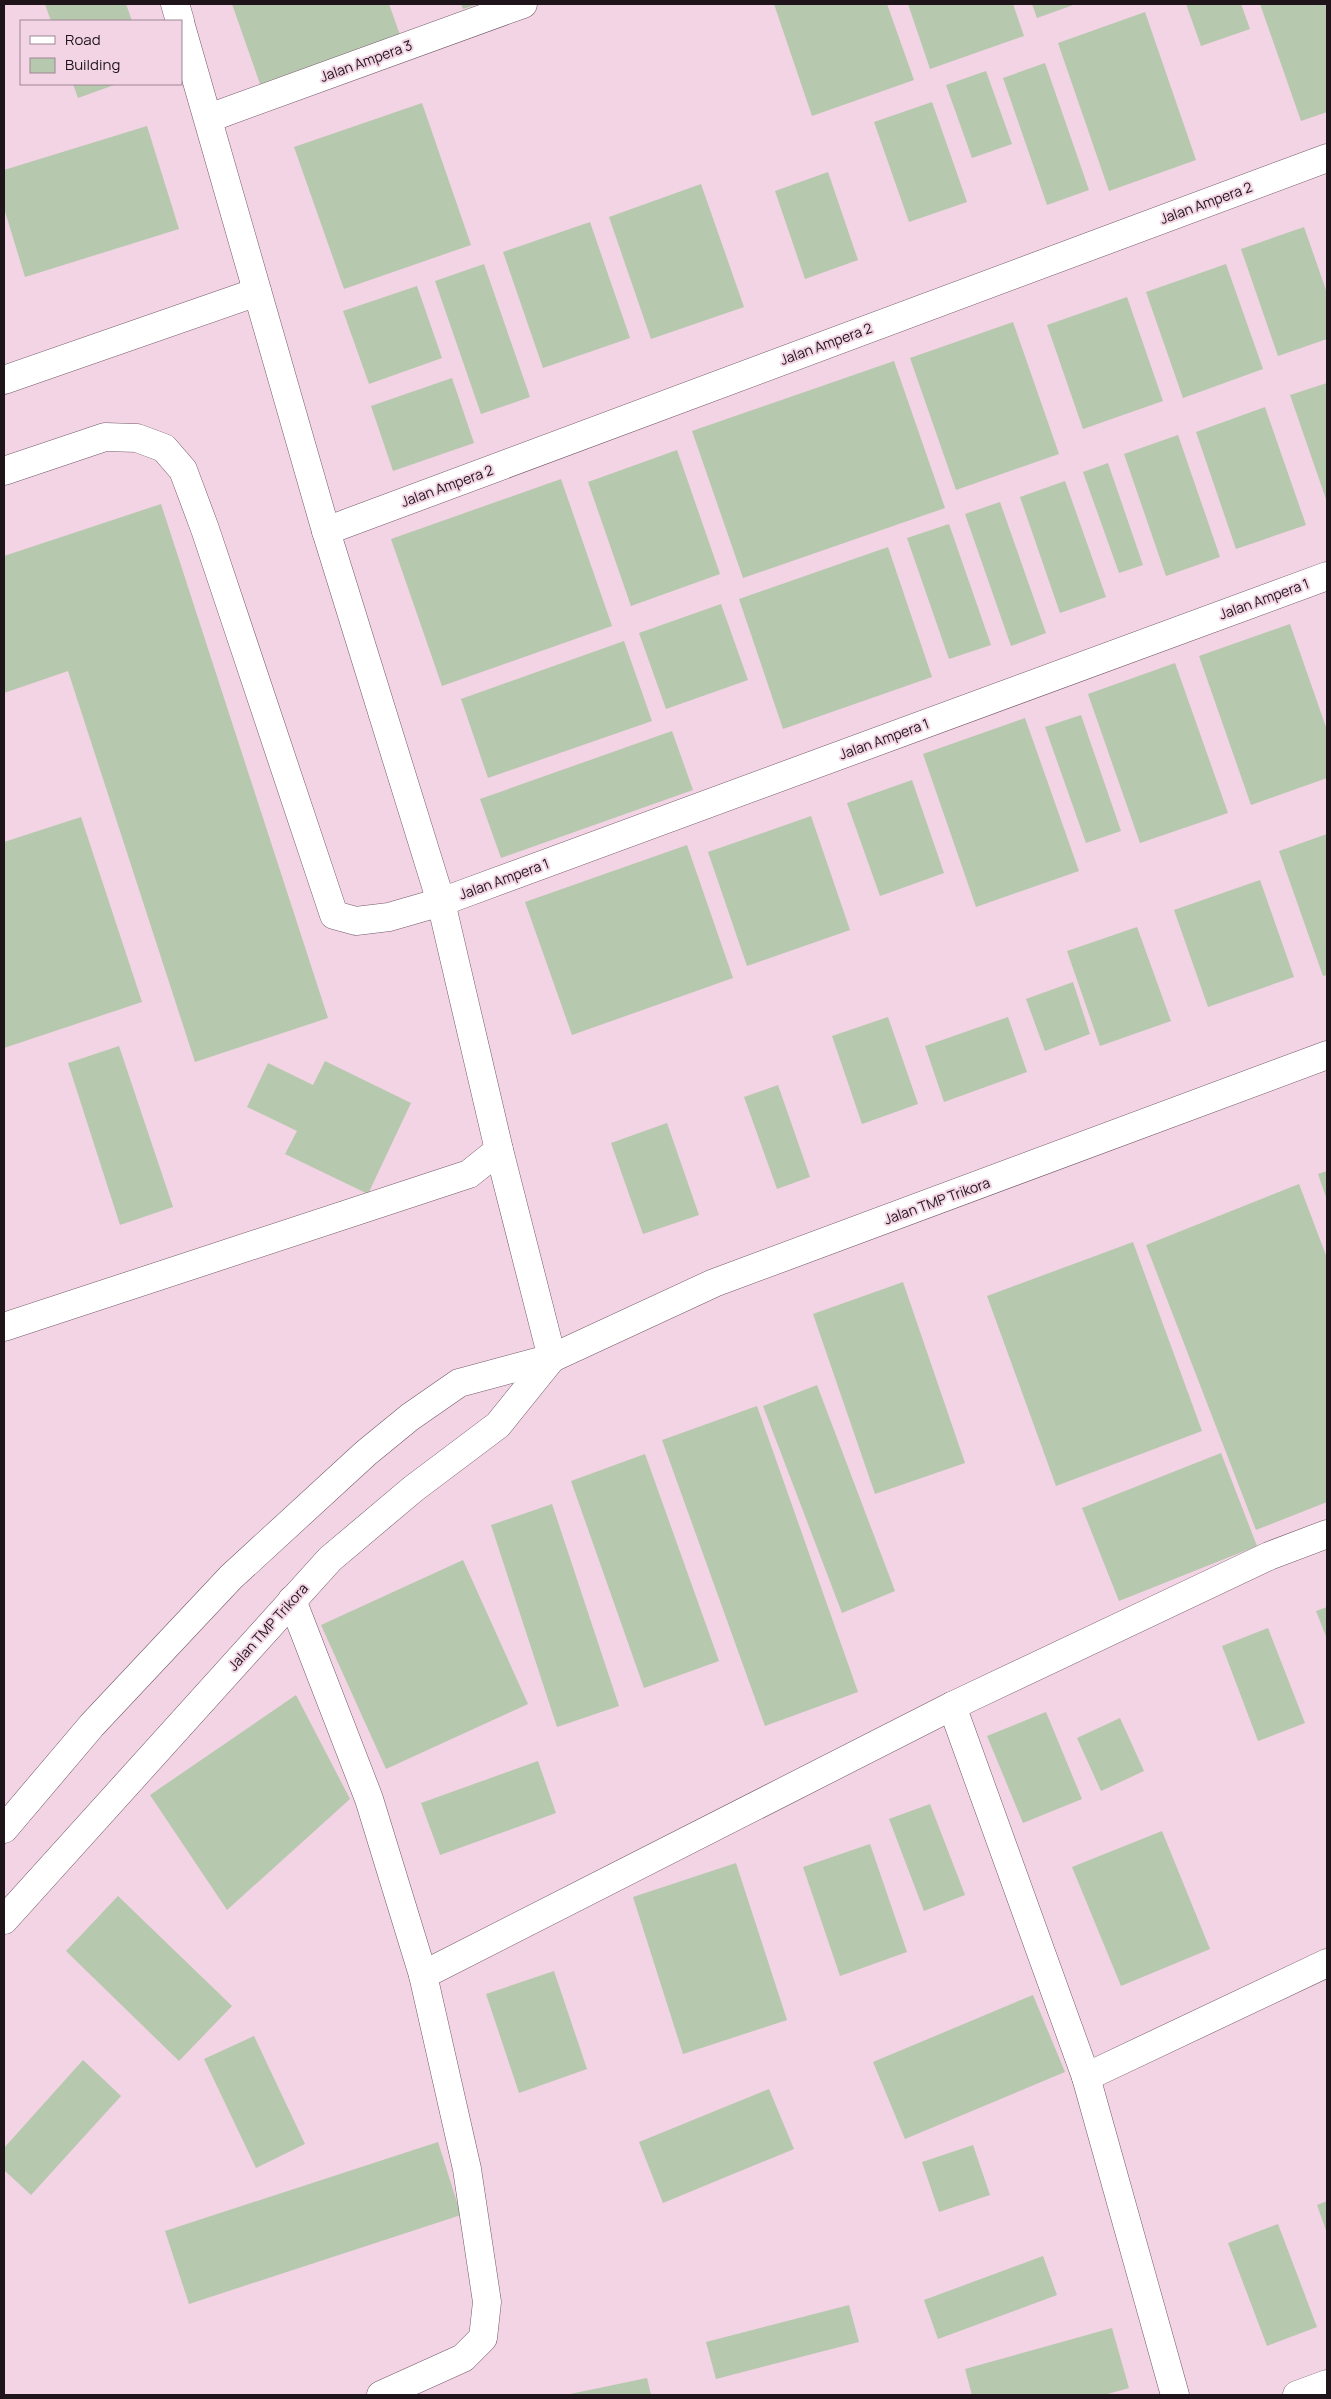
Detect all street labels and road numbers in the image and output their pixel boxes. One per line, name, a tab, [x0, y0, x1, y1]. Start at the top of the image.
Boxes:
street label: Jalan Ampera 3	[317, 35, 415, 86]
street label: Jalan Ampera 2	[1157, 177, 1255, 228]
street label: Jalan Ampera 2	[777, 318, 875, 369]
street label: Jalan Ampera 2	[398, 460, 496, 511]
street label: Jalan Ampera 1	[1216, 573, 1311, 624]
street label: Jalan Ampera 1	[836, 713, 931, 764]
street label: Jalan Ampera 1	[456, 853, 551, 904]
street label: Jalan TMP Trikora	[881, 1173, 992, 1229]
street label: Jalan TMP Trikora	[223, 1579, 312, 1674]

